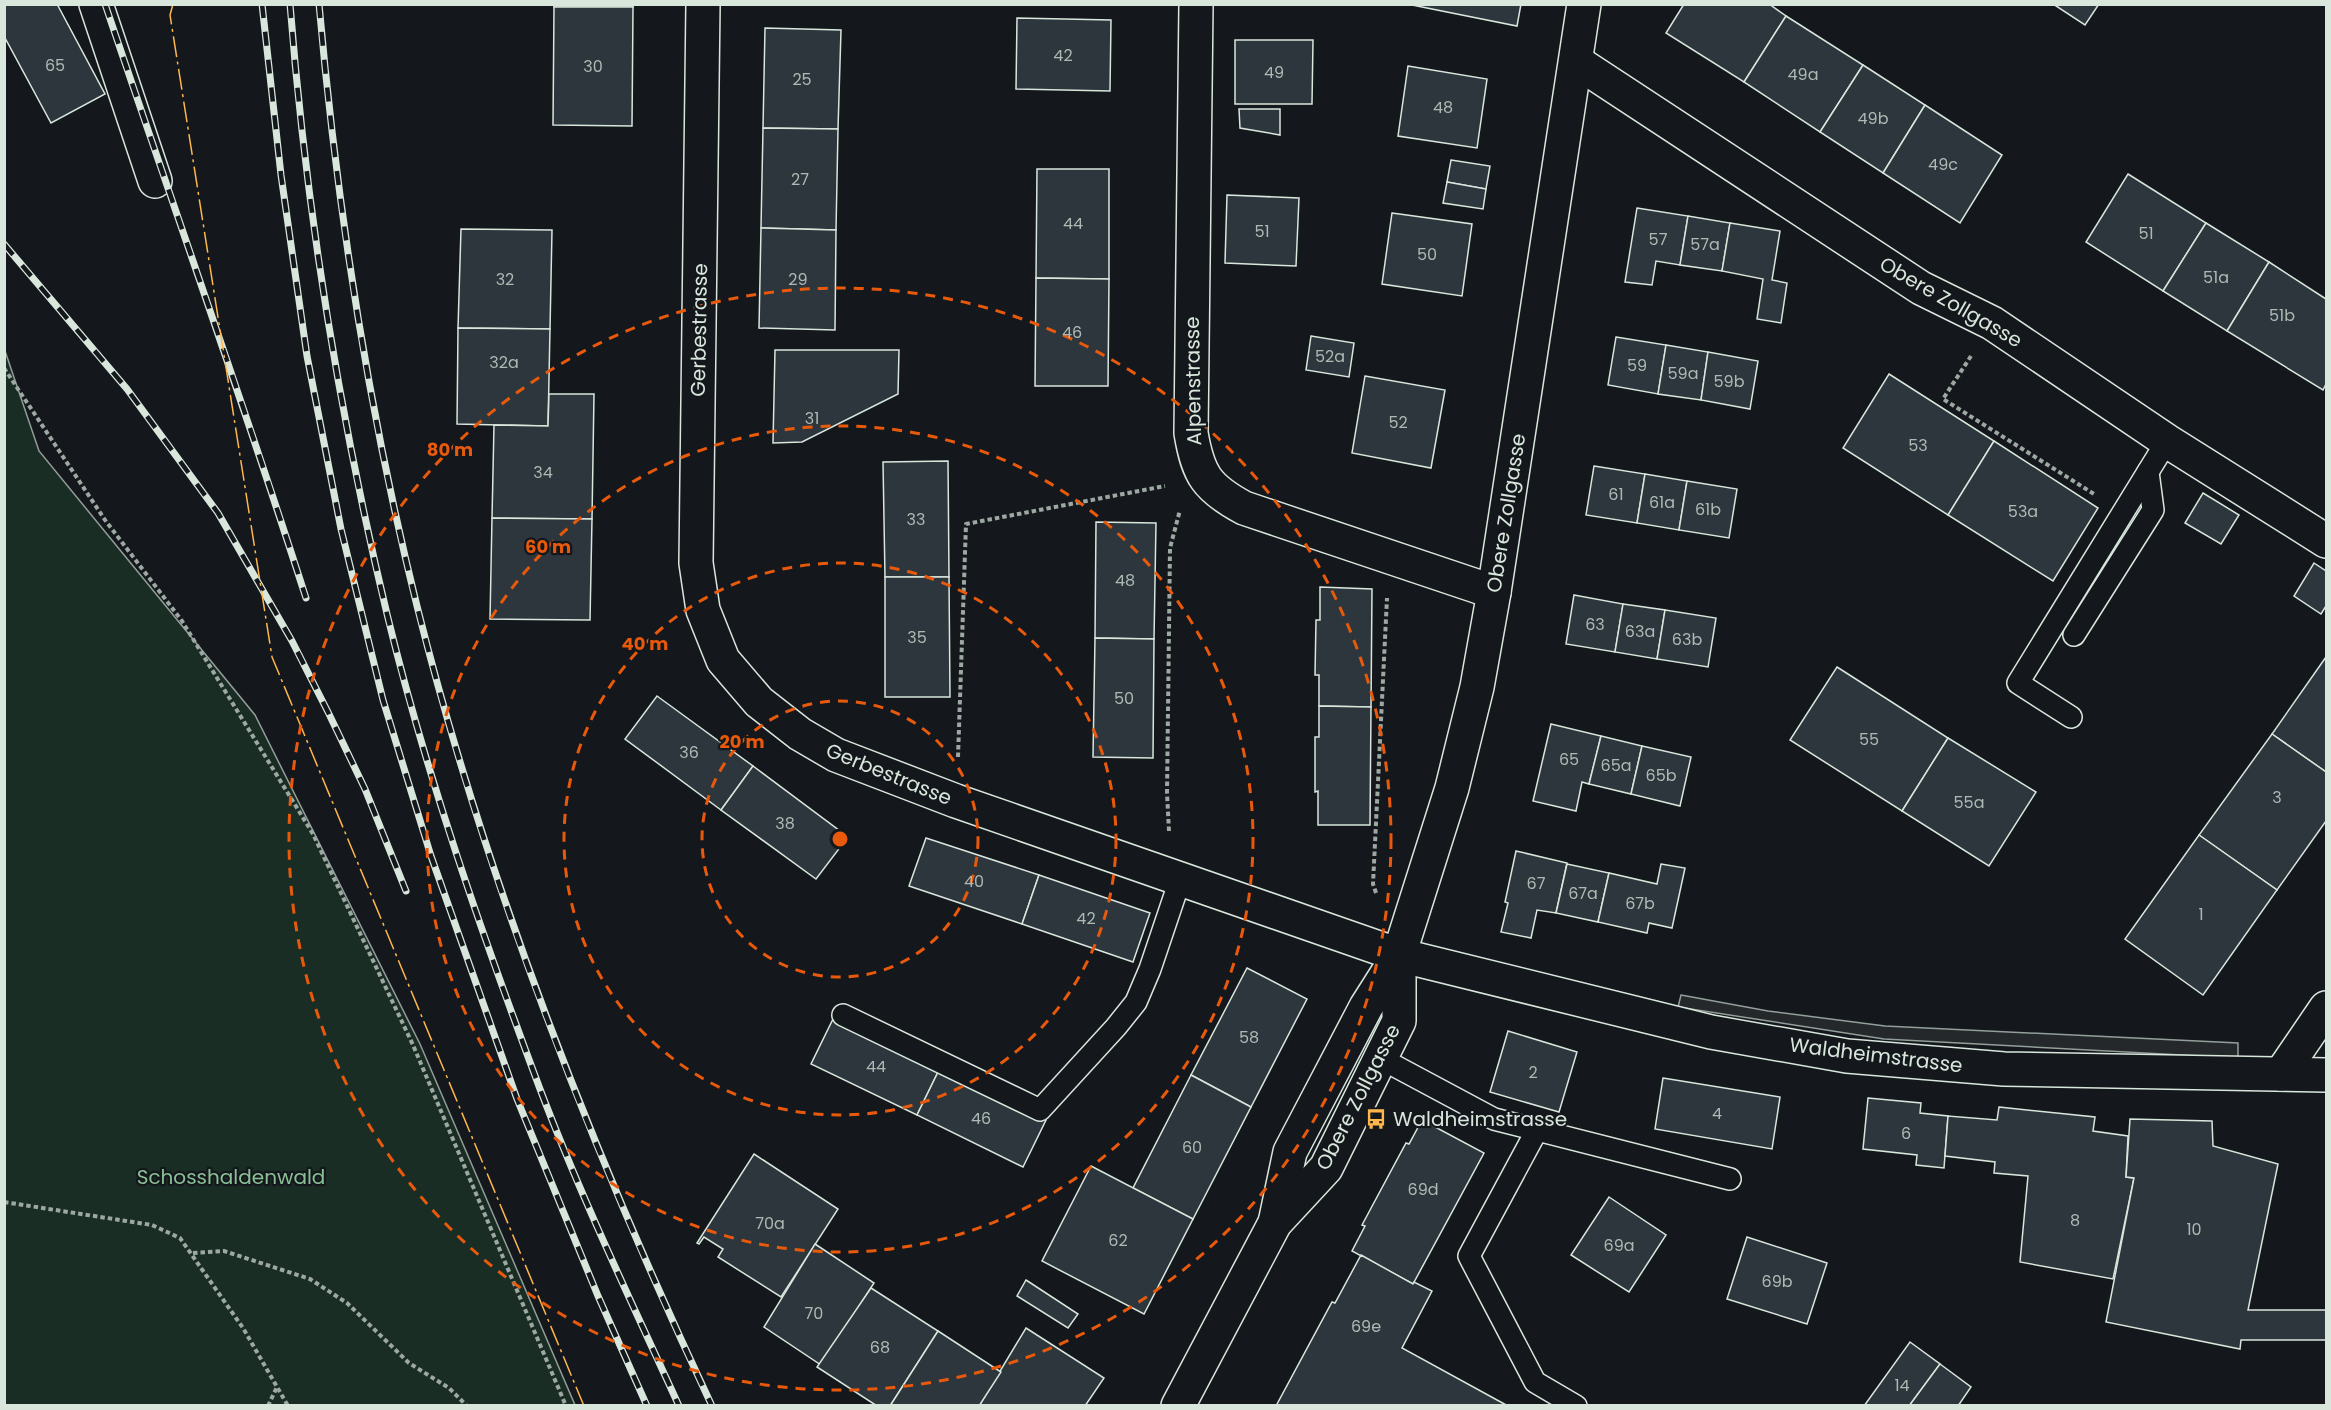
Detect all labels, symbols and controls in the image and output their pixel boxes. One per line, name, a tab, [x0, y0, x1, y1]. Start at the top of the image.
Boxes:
house number: 42	[1053, 44, 1073, 67]
house number: 65	[45, 54, 65, 77]
house number: 30	[583, 55, 603, 78]
house number: 49	[1264, 61, 1284, 84]
house number: 49a	[1788, 63, 1818, 86]
house number: 25	[792, 68, 812, 91]
house number: 48	[1433, 96, 1453, 119]
house number: 49b	[1858, 107, 1889, 130]
house number: 49c	[1928, 153, 1958, 176]
house number: 27	[791, 168, 809, 191]
house number: 44	[1063, 212, 1083, 235]
house number: 51	[1254, 220, 1270, 243]
house number: 51	[2138, 222, 2154, 245]
house number: 57	[1649, 228, 1668, 251]
house number: 57a	[1690, 233, 1720, 256]
house number: 50	[1417, 243, 1437, 266]
street label: Obere Zollgasse	[1874, 250, 2028, 354]
street label: Gerbestrasse	[684, 263, 714, 397]
house number: 51a	[2203, 266, 2229, 289]
house number: 32	[496, 268, 514, 291]
house number: 29	[788, 268, 808, 291]
house number: 51b	[2269, 304, 2295, 327]
street label: Alpenstrasse	[1178, 316, 1208, 446]
house number: 46	[1062, 321, 1082, 344]
house number: 52a	[1315, 345, 1345, 368]
house number: 32a	[489, 351, 519, 374]
house number: 59	[1627, 354, 1647, 377]
house number: 59a	[1668, 362, 1698, 385]
house number: 59b	[1714, 370, 1745, 393]
house number: 31	[805, 407, 819, 430]
house number: 52	[1388, 411, 1408, 434]
street label: Obere Zollgasse	[1480, 431, 1532, 595]
house number: 53	[1908, 434, 1928, 457]
text: 80 m	[427, 437, 473, 462]
house number: 34	[533, 461, 553, 484]
house number: 61	[1608, 483, 1624, 506]
house number: 61a	[1649, 491, 1675, 514]
house number: 61b	[1695, 498, 1721, 521]
house number: 53a	[2008, 500, 2038, 523]
house number: 33	[907, 508, 925, 531]
text: 60 m	[525, 534, 571, 559]
house number: 48	[1115, 569, 1135, 592]
house number: 63	[1585, 613, 1605, 636]
house number: 63a	[1625, 620, 1655, 643]
house number: 35	[907, 626, 927, 649]
house number: 63b	[1672, 628, 1702, 651]
text: 40 m	[622, 631, 668, 656]
house number: 50	[1114, 687, 1134, 710]
house number: 55	[1859, 728, 1879, 751]
text: 20 m	[720, 729, 764, 754]
street label: Gerbestrasse	[822, 736, 956, 812]
house number: 36	[679, 741, 699, 764]
house number: 65	[1559, 748, 1579, 771]
house number: 65a	[1600, 754, 1632, 777]
house number: 65b	[1645, 764, 1677, 787]
house number: 3	[2272, 786, 2282, 809]
house number: 55a	[1954, 791, 1984, 814]
house number: 38	[775, 812, 795, 835]
centre of rings	[830, 829, 850, 849]
house number: 40	[964, 870, 984, 893]
house number: 67	[1527, 872, 1546, 895]
house number: 67a	[1568, 882, 1598, 905]
house number: 67b	[1625, 892, 1655, 915]
house number: 1	[2198, 903, 2204, 926]
house number: 42	[1076, 907, 1096, 930]
street label: Obere Zollgasse	[1309, 1019, 1407, 1175]
house number: 58	[1239, 1026, 1259, 1049]
street label: Waldheimstrasse	[1788, 1030, 1964, 1080]
house number: 44	[866, 1055, 886, 1078]
house number: 2	[1528, 1061, 1538, 1084]
house number: 4	[1712, 1102, 1722, 1125]
place label: Waldheimstrasse	[1393, 1105, 1567, 1133]
house number: 46	[971, 1107, 991, 1130]
bus stop icon: Waldheimstrasse	[1364, 1107, 1388, 1131]
house number: 6	[1901, 1122, 1911, 1145]
house number: 60	[1182, 1136, 1202, 1159]
park label: Schosshaldenwald	[137, 1163, 325, 1191]
house number: 69d	[1407, 1178, 1439, 1201]
house number: 8	[2070, 1209, 2080, 1232]
house number: 70a	[755, 1212, 785, 1235]
house number: 10	[2186, 1218, 2202, 1241]
house number: 62	[1108, 1229, 1128, 1252]
house number: 69a	[1603, 1234, 1635, 1257]
house number: 69b	[1761, 1270, 1793, 1293]
house number: 70	[805, 1302, 823, 1325]
house number: 69e	[1351, 1315, 1381, 1338]
house number: 68	[870, 1336, 890, 1359]
house number: 14	[1894, 1374, 1910, 1397]

